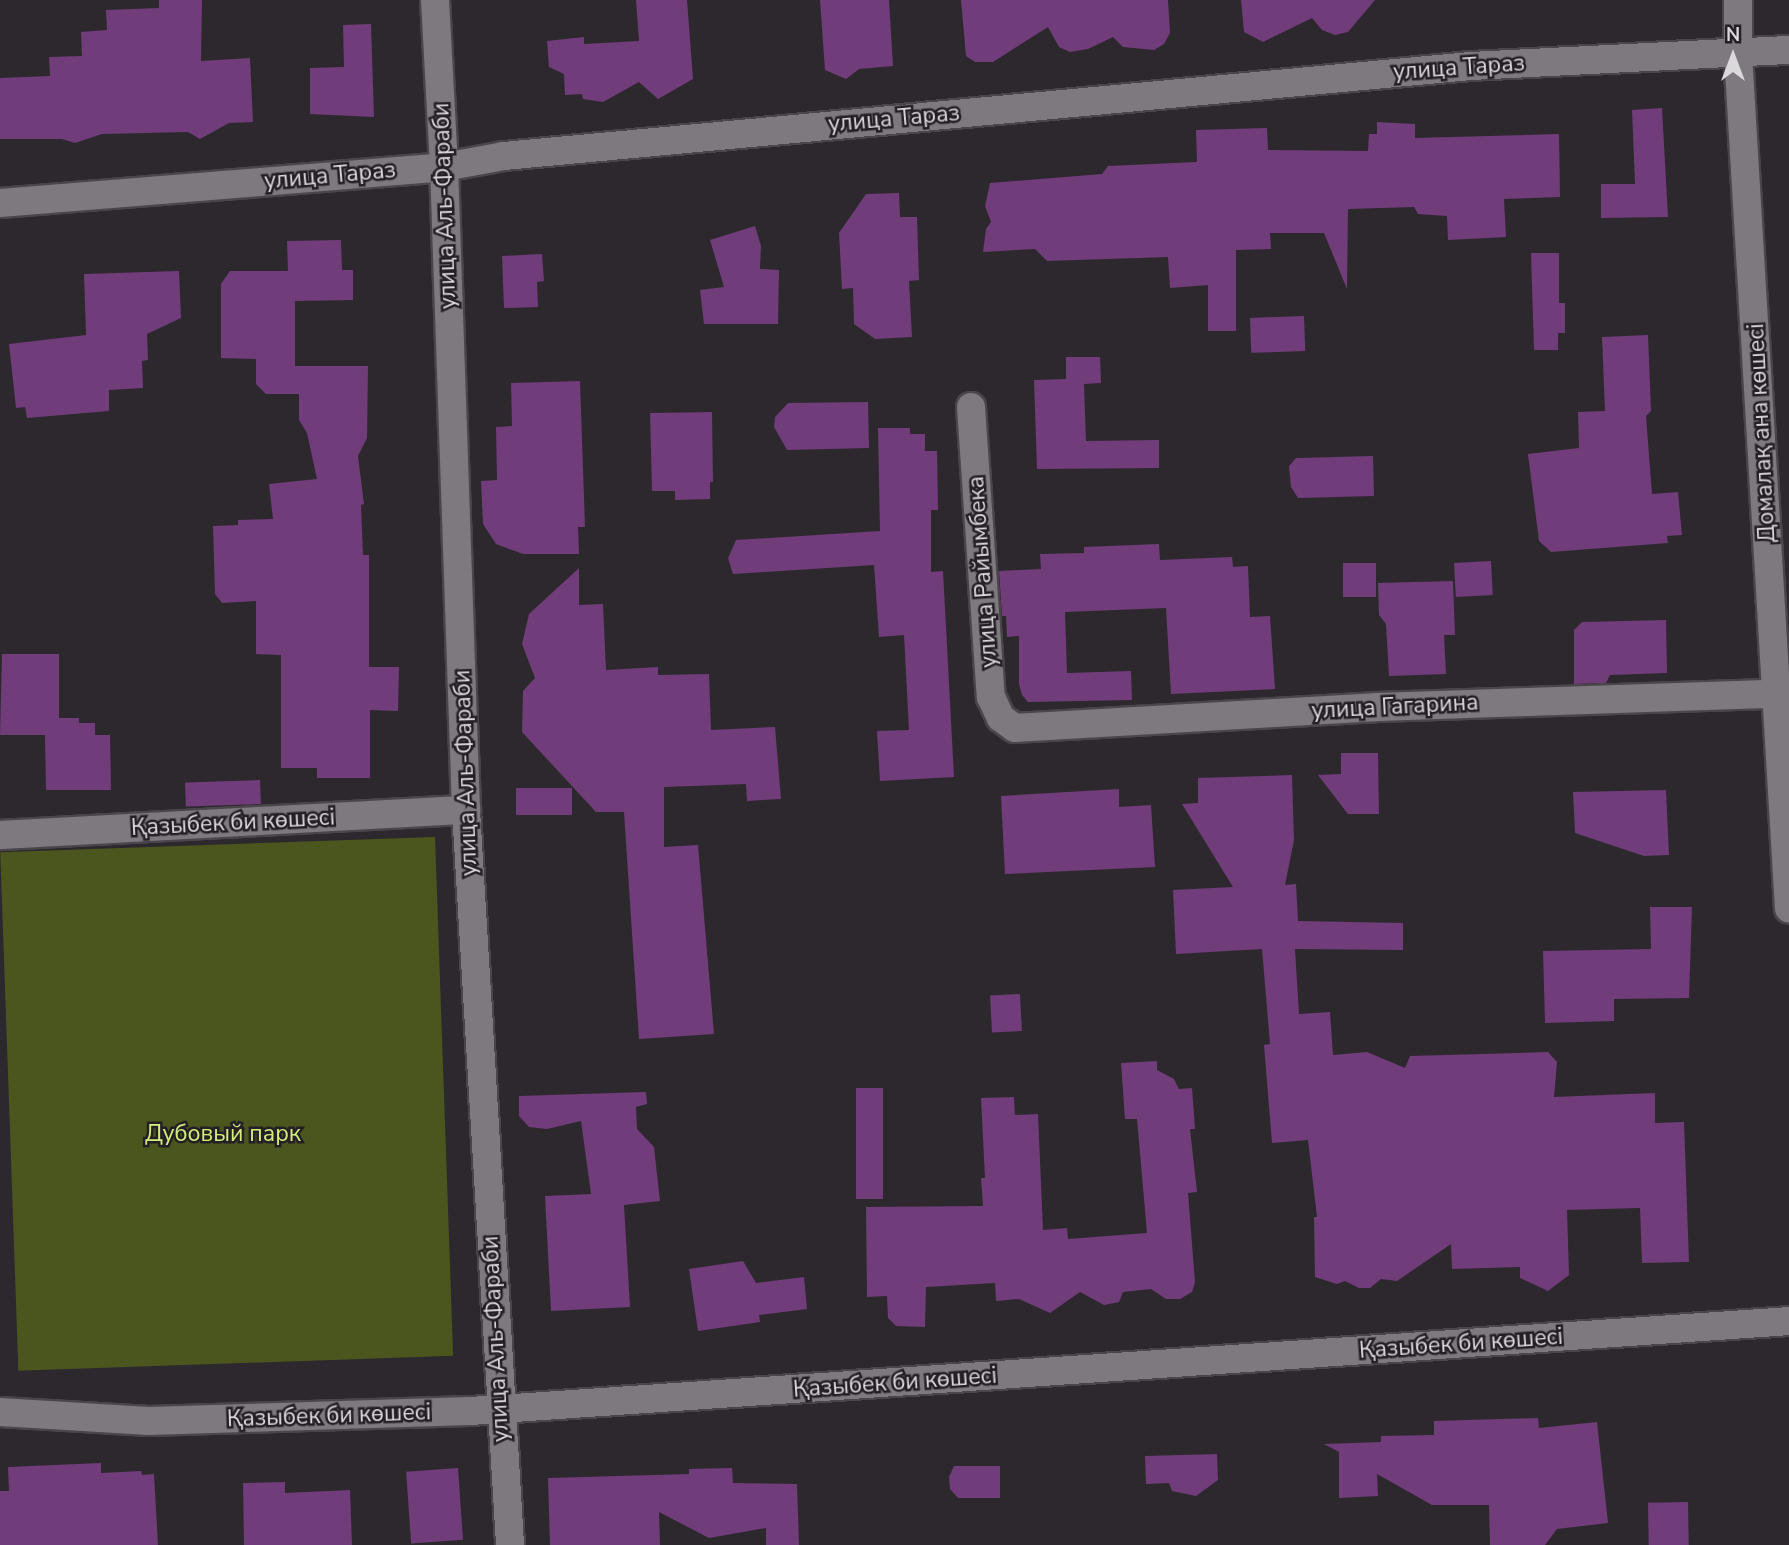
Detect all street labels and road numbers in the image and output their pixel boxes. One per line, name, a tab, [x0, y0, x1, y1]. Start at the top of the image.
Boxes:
street label: улица Тараз	[1392, 50, 1526, 86]
street label: улица Тараз	[827, 99, 961, 139]
street label: улица Аль-Фараби	[428, 102, 462, 310]
street label: улица Тараз	[263, 156, 397, 196]
street label: Домалақ ана көшесі	[1742, 323, 1782, 543]
street label: улица Райымбека	[963, 475, 1003, 669]
street label: улица Аль-Фараби	[449, 669, 483, 877]
street label: улица Гагарина	[1311, 689, 1479, 725]
street label: Қазыбек би көшесі	[130, 804, 336, 842]
street label: улица Аль-Фараби	[477, 1235, 515, 1443]
street label: Қазыбек би көшесі	[1358, 1323, 1564, 1365]
street label: Қазыбек би көшесі	[792, 1362, 998, 1404]
street label: Қазыбек би көшесі	[226, 1399, 432, 1433]

